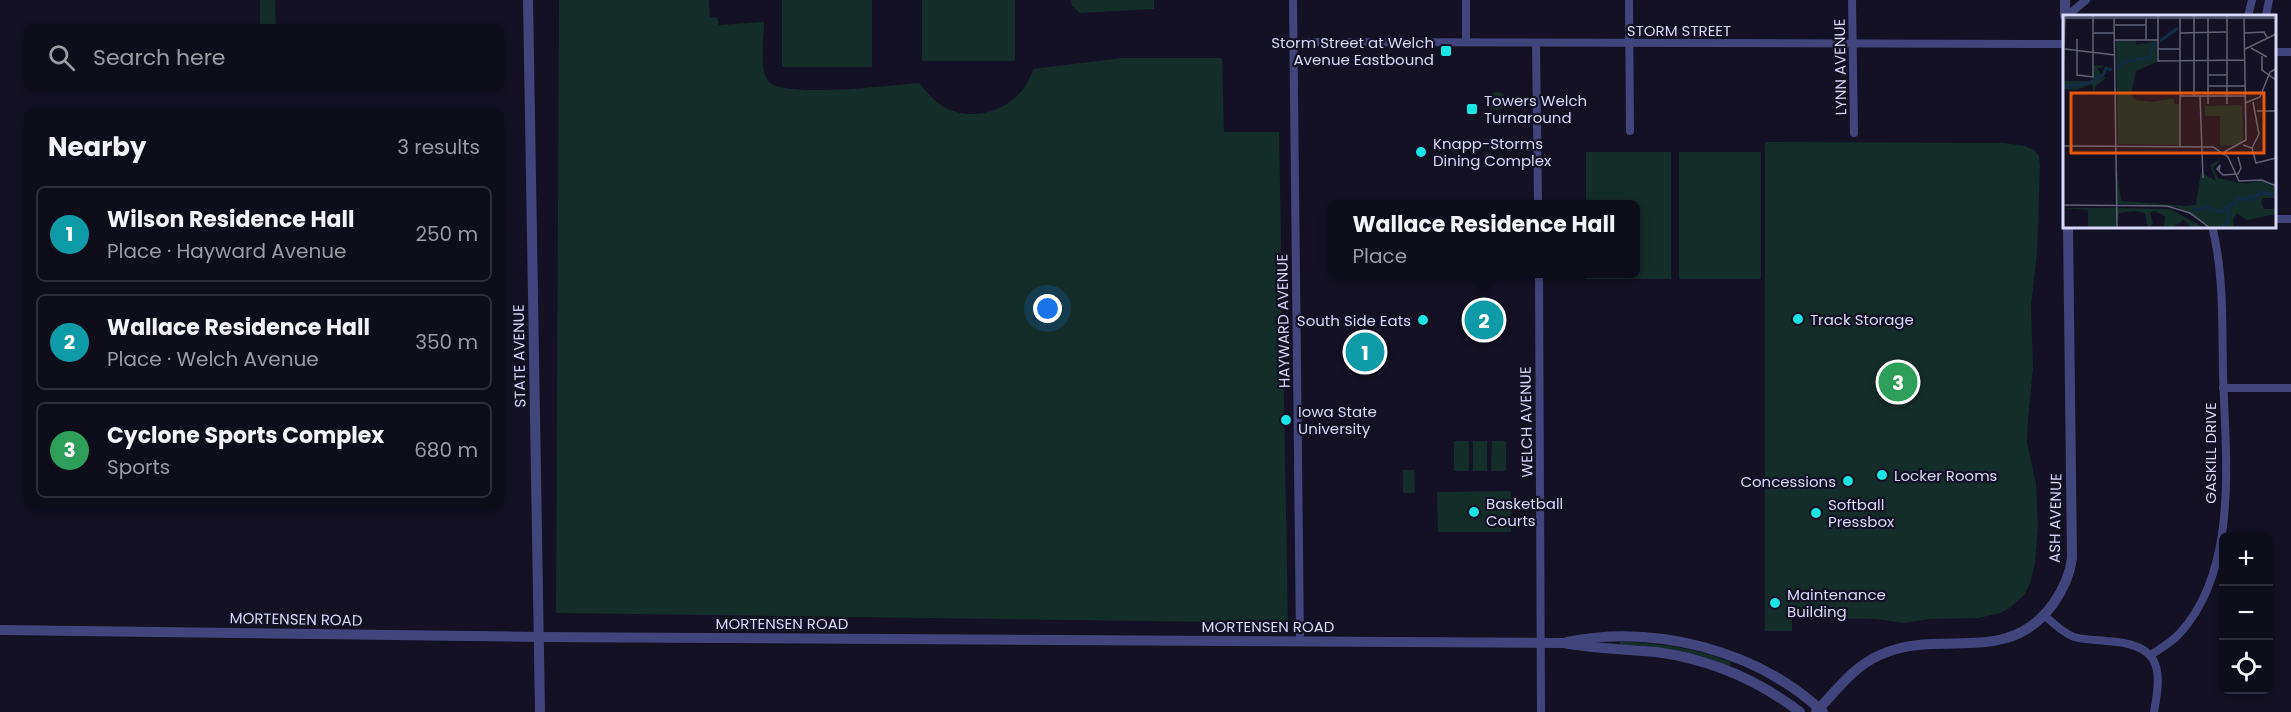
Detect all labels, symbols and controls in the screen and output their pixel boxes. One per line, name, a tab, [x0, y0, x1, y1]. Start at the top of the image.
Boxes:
inset map	[2063, 15, 2276, 228]
street label: LYNN AVENUE	[1829, 18, 1851, 116]
street label: STORM STREET	[1627, 20, 1731, 41]
search box	[24, 24, 504, 90]
place label: Storm Street at Welch Avenue Eastbound	[1271, 32, 1434, 70]
icon: search	[45, 41, 78, 74]
text: Search here	[93, 42, 226, 73]
marker: Storm Street at Welch Avenue Eastbound	[1439, 44, 1453, 58]
place label: Towers Welch Turnaround	[1484, 90, 1587, 128]
marker: Towers Welch Turnaround	[1465, 102, 1479, 116]
text: Nearby	[48, 129, 146, 165]
text: 3 results	[397, 133, 480, 161]
place label: Knapp-Storms Dining Complex	[1433, 133, 1551, 171]
marker: Knapp-Storms Dining Complex	[1414, 145, 1428, 159]
popup	[1328, 200, 1640, 278]
text: Wilson Residence Hall	[107, 204, 354, 235]
text: Wallace Residence Hall	[1352, 209, 1616, 240]
text: 1	[66, 220, 73, 248]
text: 250 m	[415, 220, 478, 248]
text: Place · Hayward Avenue	[107, 237, 346, 265]
text: Place	[1352, 242, 1407, 270]
street label: HAYWARD AVENUE	[1271, 254, 1295, 388]
your location	[1033, 294, 1062, 323]
pin: 2	[1464, 298, 1504, 342]
street label: STATE AVENUE	[508, 304, 530, 408]
place label: Track Storage	[1810, 309, 1914, 330]
place label: South Side Eats	[1297, 310, 1411, 331]
text: Wallace Residence Hall	[107, 312, 370, 343]
marker: Track Storage	[1791, 312, 1805, 326]
marker: South Side Eats	[1416, 313, 1430, 327]
text: 2	[64, 328, 75, 356]
text: 350 m	[415, 328, 478, 356]
pin: 1	[1346, 330, 1384, 374]
text: Place · Welch Avenue	[107, 345, 319, 373]
pin: 3	[1878, 360, 1918, 404]
street label: WELCH AVENUE	[1515, 366, 1537, 478]
place label: Iowa State University	[1298, 401, 1377, 439]
street label: GASKILL DRIVE	[2200, 402, 2221, 504]
marker: Iowa State University	[1279, 413, 1293, 427]
text: Cyclone Sports Complex	[107, 420, 384, 451]
text: 3	[63, 436, 76, 464]
text: 680 m	[414, 436, 478, 464]
text: Sports	[107, 453, 170, 481]
place label: Locker Rooms	[1894, 465, 1998, 486]
marker: Locker Rooms	[1875, 468, 1889, 482]
place label: Concessions	[1740, 471, 1836, 492]
street label: ASH AVENUE	[2044, 473, 2066, 563]
marker: Concessions	[1841, 474, 1855, 488]
place label: Basketball Courts	[1486, 493, 1563, 531]
place label: Softball Pressbox	[1828, 494, 1894, 532]
marker: Basketball Courts	[1467, 505, 1481, 519]
marker: Softball Pressbox	[1809, 506, 1823, 520]
map controls	[2219, 532, 2273, 694]
button: +	[2219, 532, 2273, 586]
place label: Maintenance Building	[1787, 584, 1886, 622]
button: −	[2219, 586, 2273, 640]
marker: Maintenance Building	[1768, 596, 1782, 610]
street label: MORTENSEN ROAD	[229, 607, 363, 631]
street label: MORTENSEN ROAD	[716, 613, 848, 634]
street label: MORTENSEN ROAD	[1202, 616, 1334, 637]
button: locate	[2219, 640, 2273, 694]

